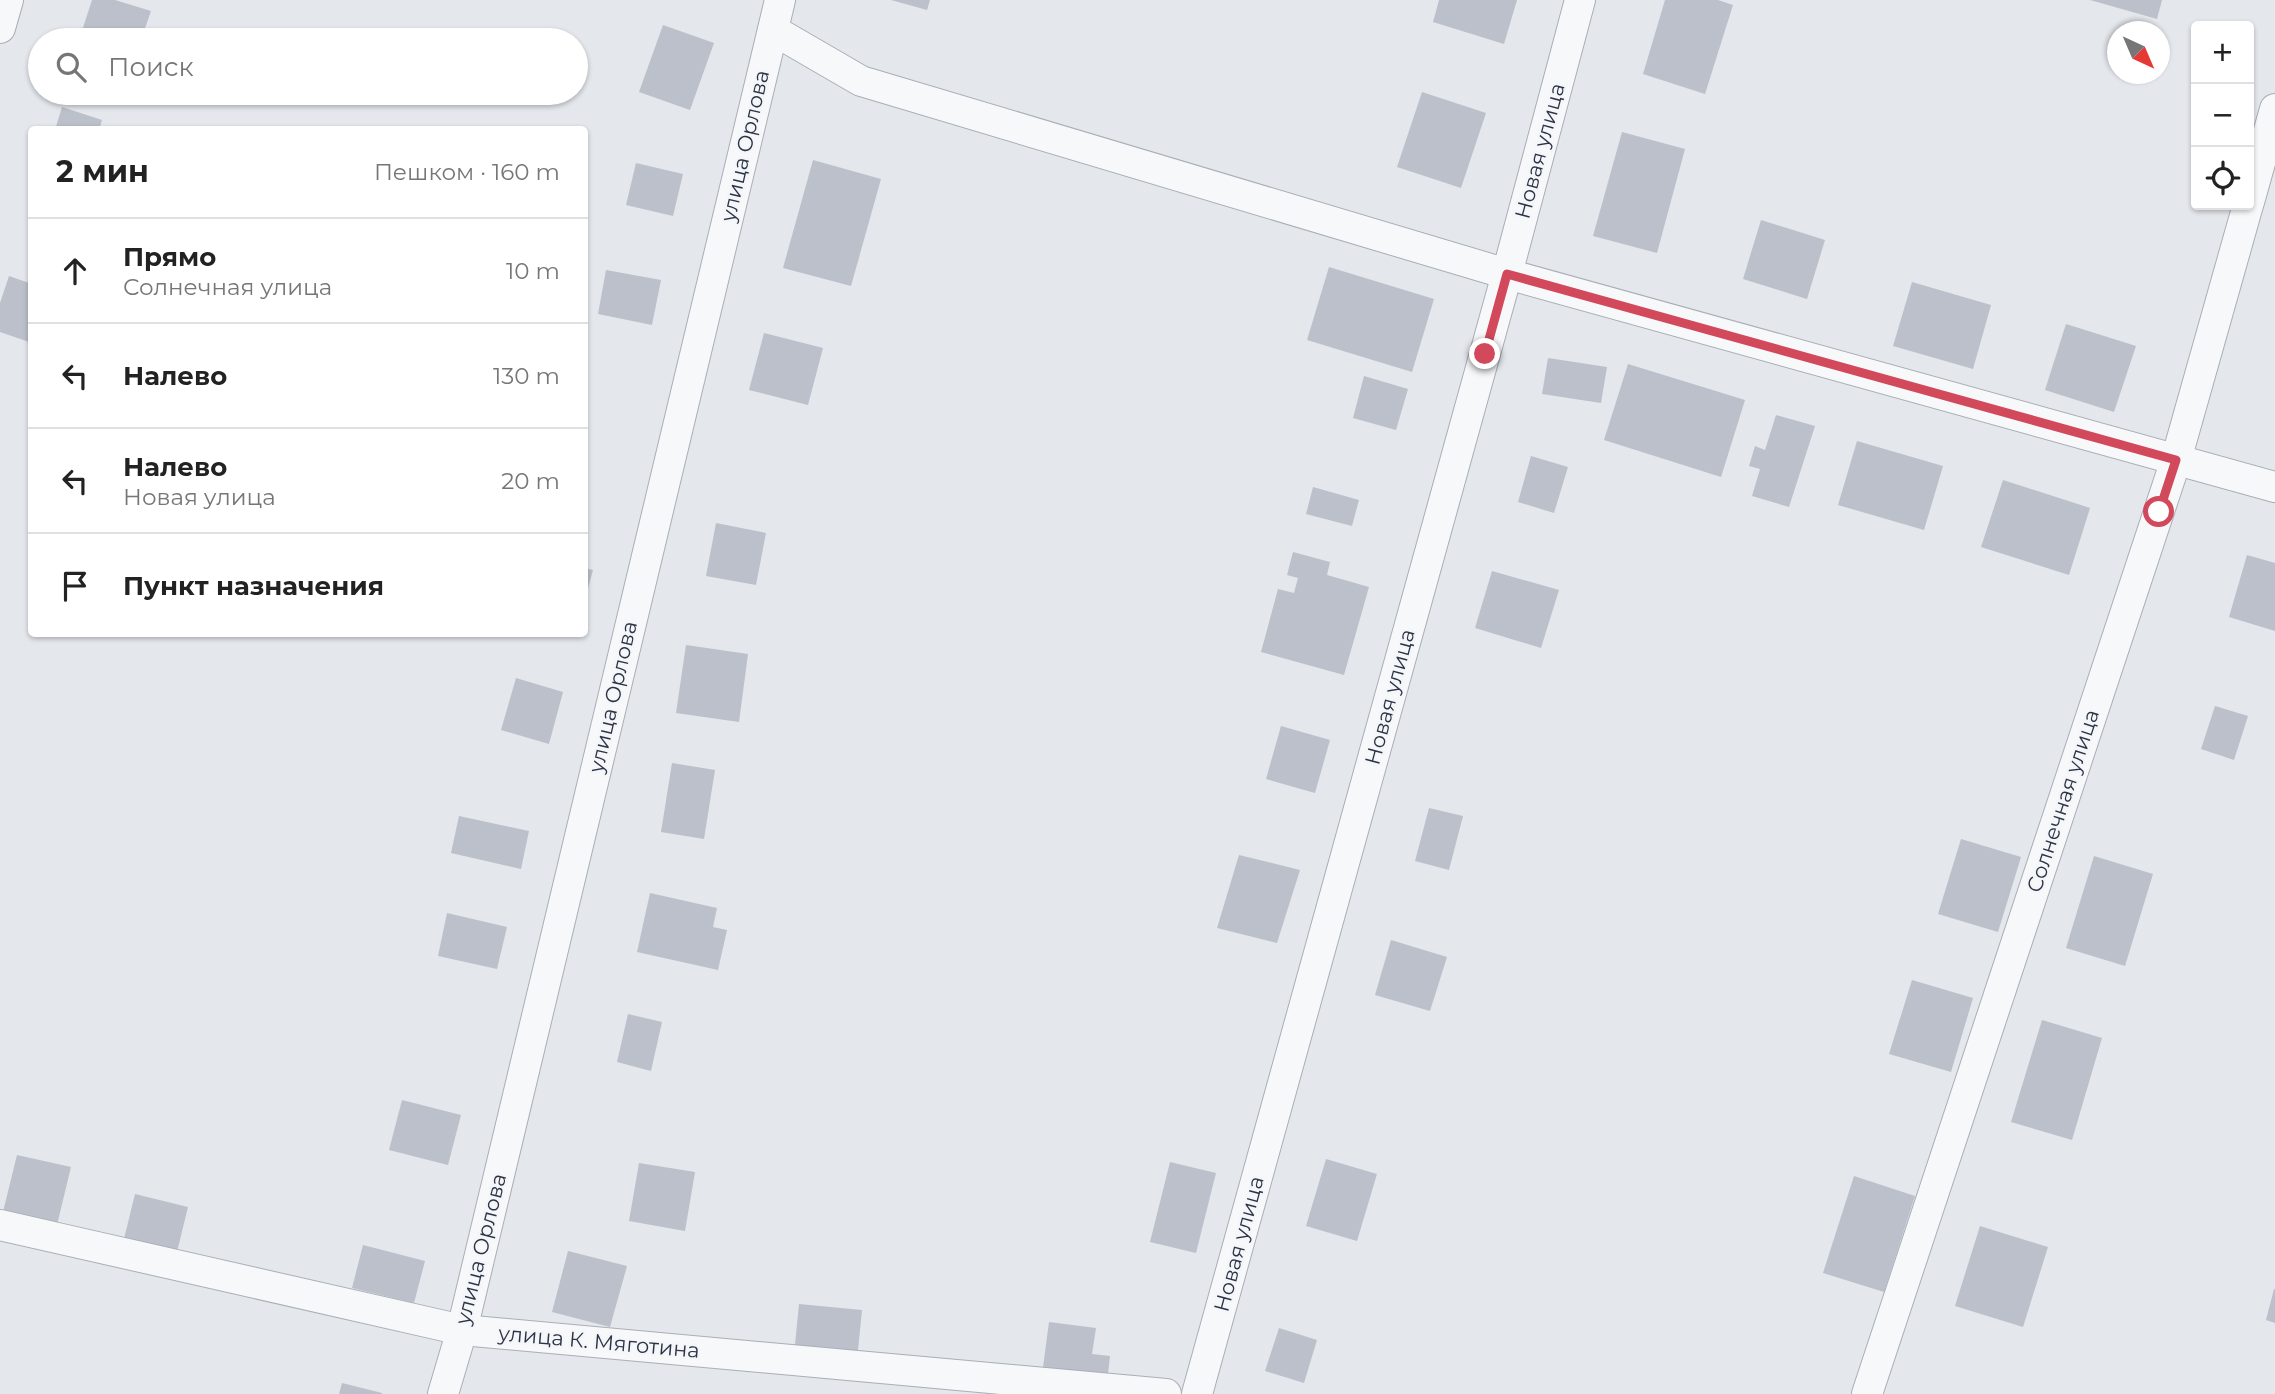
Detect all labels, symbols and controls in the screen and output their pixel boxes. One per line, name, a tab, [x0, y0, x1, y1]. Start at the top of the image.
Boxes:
north arrow	[2107, 21, 2170, 84]
map controls	[2191, 21, 2254, 210]
button: +	[2191, 21, 2254, 84]
search box	[28, 28, 588, 105]
icon: search	[52, 48, 90, 86]
text: Поиск	[108, 51, 194, 83]
street label: улица Орлова	[715, 68, 774, 225]
street label: Новая улица	[1509, 80, 1570, 221]
button: −	[2191, 84, 2254, 147]
button: locate	[2191, 147, 2254, 210]
text: 2 мин	[56, 153, 149, 190]
text: Пешком · 160 m	[374, 158, 560, 186]
text: Прямо	[123, 241, 216, 273]
icon: ahead	[56, 252, 94, 290]
text: 10 m	[506, 257, 560, 285]
text: Солнечная улица	[123, 273, 332, 301]
route end	[1469, 338, 1500, 369]
icon: left	[56, 357, 94, 395]
text: Налево	[123, 360, 227, 392]
text: 130 m	[493, 362, 560, 390]
text: Налево	[123, 451, 227, 483]
icon: left	[56, 462, 94, 500]
text: 20 m	[501, 467, 560, 495]
text: Новая улица	[123, 483, 276, 511]
route start	[2143, 496, 2174, 527]
icon: arrive	[56, 567, 94, 605]
text: Пункт назначения	[123, 570, 384, 602]
street label: улица Орлова	[583, 619, 642, 776]
street label: Новая улица	[1359, 626, 1420, 767]
street label: Солнечная улица	[2021, 706, 2104, 896]
street label: улица Орлова	[449, 1171, 511, 1328]
street label: Новая улица	[1208, 1173, 1269, 1314]
street label: улица К. Мяготина	[496, 1320, 701, 1363]

